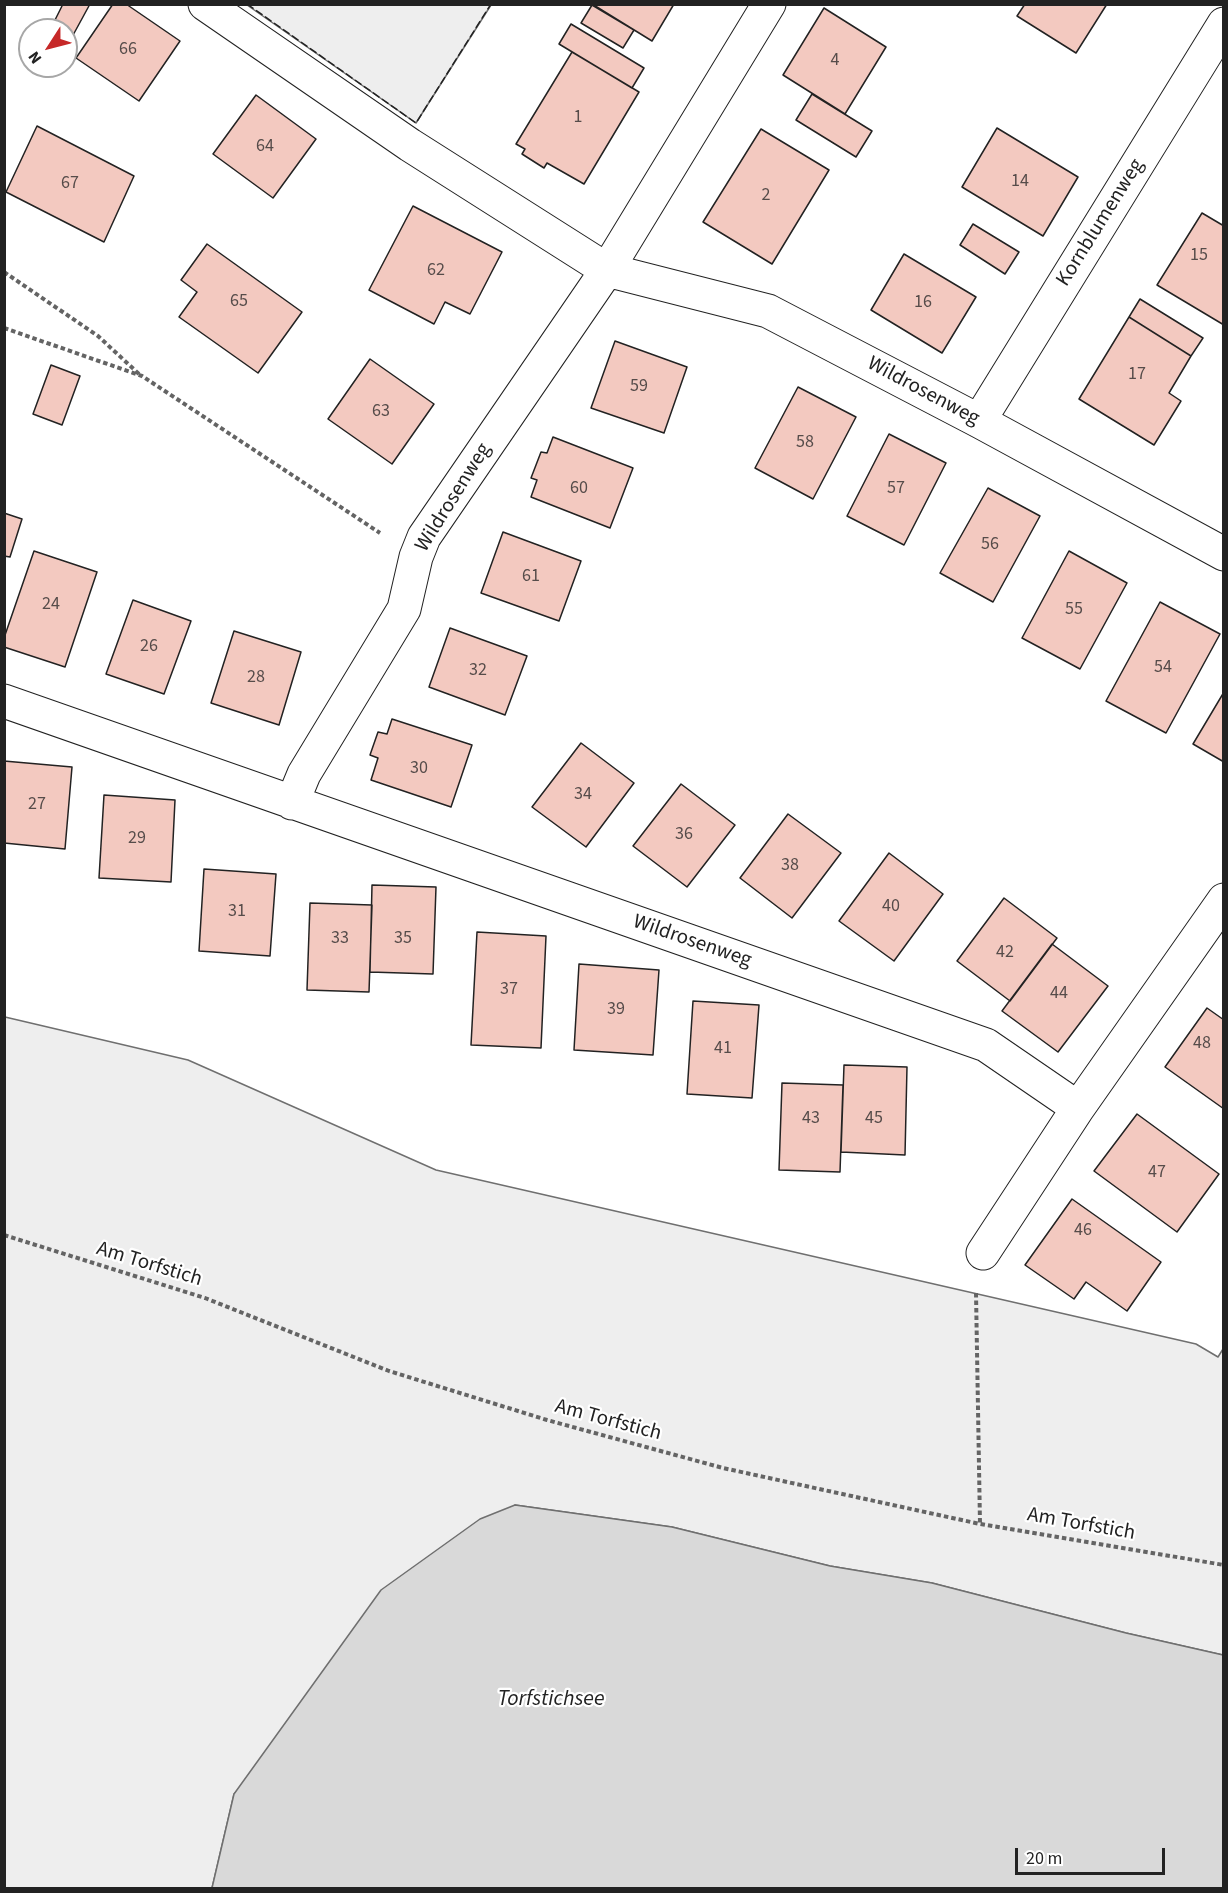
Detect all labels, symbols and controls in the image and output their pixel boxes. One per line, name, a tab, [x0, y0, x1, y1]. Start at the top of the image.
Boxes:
north arrow	[18, 18, 78, 78]
house number: 66	[119, 39, 137, 61]
text: N	[23, 47, 47, 68]
house number: 4	[831, 50, 839, 72]
house number: 1	[574, 107, 582, 129]
house number: 64	[256, 136, 274, 158]
street label: Kornblumenweg	[1052, 155, 1150, 291]
house number: 14	[1011, 171, 1029, 193]
house number: 67	[61, 173, 79, 195]
house number: 2	[762, 185, 770, 207]
house number: 15	[1190, 245, 1208, 267]
house number: 62	[427, 260, 445, 282]
house number: 65	[230, 291, 248, 313]
house number: 16	[914, 292, 932, 314]
street label: Wildrosenweg	[863, 352, 983, 432]
house number: 17	[1128, 364, 1146, 386]
house number: 59	[630, 376, 648, 398]
house number: 63	[372, 401, 390, 423]
house number: 58	[796, 432, 814, 454]
street label: Wildrosenweg	[411, 439, 497, 557]
house number: 60	[570, 478, 588, 500]
house number: 57	[887, 478, 905, 500]
house number: 56	[981, 534, 999, 556]
house number: 61	[522, 566, 540, 588]
house number: 24	[42, 594, 60, 616]
house number: 55	[1065, 599, 1083, 621]
house number: 26	[140, 636, 158, 658]
house number: 54	[1154, 657, 1172, 679]
house number: 32	[469, 660, 487, 682]
house number: 28	[247, 667, 265, 689]
house number: 30	[410, 758, 428, 780]
house number: 34	[574, 784, 592, 806]
house number: 27	[28, 794, 46, 816]
house number: 36	[675, 824, 693, 846]
house number: 29	[128, 828, 146, 850]
house number: 38	[781, 855, 799, 877]
house number: 40	[882, 896, 900, 918]
house number: 31	[228, 901, 246, 923]
street label: Wildrosenweg	[629, 910, 755, 974]
house number: 33	[331, 928, 349, 950]
house number: 35	[394, 928, 412, 950]
house number: 42	[996, 942, 1014, 964]
house number: 37	[500, 979, 518, 1001]
house number: 44	[1050, 983, 1068, 1005]
house number: 39	[607, 999, 625, 1021]
house number: 48	[1193, 1033, 1211, 1055]
house number: 41	[714, 1038, 732, 1060]
house number: 43	[802, 1108, 820, 1130]
house number: 45	[865, 1108, 883, 1130]
house number: 47	[1148, 1162, 1166, 1184]
house number: 46	[1074, 1220, 1092, 1242]
street label: Am Torfstich	[93, 1237, 205, 1293]
street label: Am Torfstich	[552, 1395, 664, 1447]
street label: Am Torfstich	[1025, 1503, 1137, 1547]
water label: Torfstichsee	[498, 1687, 604, 1713]
scale bar	[1018, 1836, 1168, 1874]
text: 20 m	[1026, 1846, 1062, 1871]

